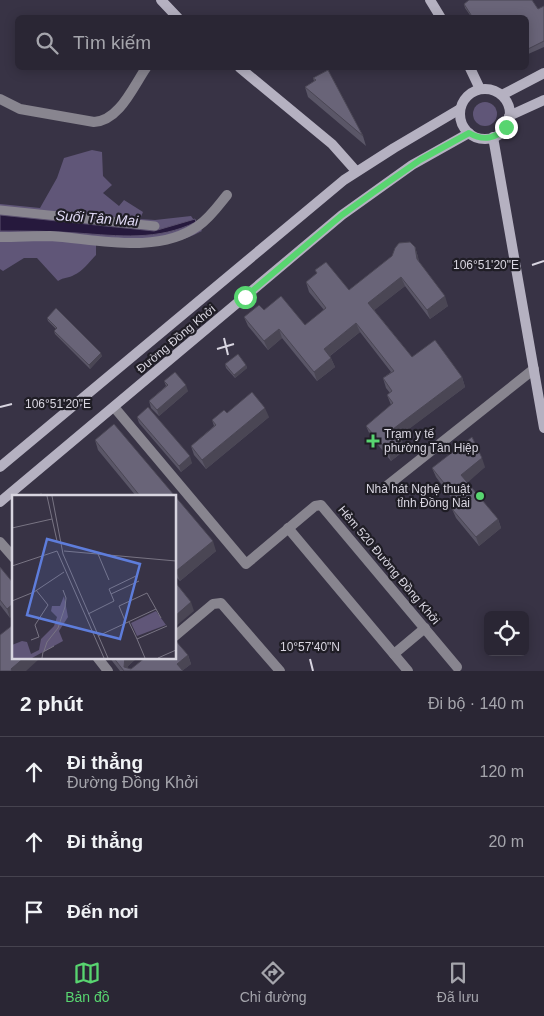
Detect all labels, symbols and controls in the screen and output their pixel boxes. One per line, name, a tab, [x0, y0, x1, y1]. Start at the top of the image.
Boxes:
search box	[15, 15, 529, 70]
icon: search	[33, 29, 61, 57]
text: Tìm kiếm	[73, 32, 151, 53]
route end	[495, 116, 518, 139]
water label: Suối Tân Mai	[55, 207, 140, 229]
text: 106°51'20"E	[453, 258, 519, 272]
route start	[234, 286, 257, 309]
street label: Đường Đồng Khởi	[134, 302, 218, 376]
text: 106°51'20"E	[25, 397, 91, 411]
place label: Trạm y tế phường Tân Hiệp	[384, 427, 479, 455]
marker: Trạm y tế phường Tân Hiệp	[366, 434, 380, 448]
place label: Nhà hát Nghệ thuật tỉnh Đồng Nai	[366, 482, 471, 510]
marker: Nhà hát Nghệ thuật tỉnh Đồng Nai	[474, 490, 486, 502]
inset map	[12, 495, 176, 658]
street label: Hẻm 520 Đường Đồng Khởi	[335, 503, 443, 627]
map controls	[484, 611, 529, 656]
button: locate	[484, 611, 529, 656]
text: 10°57'40"N	[280, 640, 340, 654]
text: 2 phút	[20, 692, 83, 715]
text: Đi bộ · 140 m	[428, 695, 524, 712]
text: Đi thẳng	[67, 752, 143, 773]
icon: ahead	[20, 758, 48, 786]
text: 120 m	[480, 763, 524, 780]
text: Đường Đồng Khởi	[67, 774, 198, 791]
icon: ahead	[20, 828, 48, 856]
text: Đi thẳng	[67, 831, 143, 852]
text: 20 m	[488, 833, 524, 850]
icon: arrive	[20, 898, 48, 926]
text: Đến nơi	[67, 901, 139, 922]
tab: Bản đồ	[65, 959, 110, 1005]
tab: Chỉ đường	[240, 959, 307, 1005]
tab: Đã lưu	[437, 959, 479, 1005]

